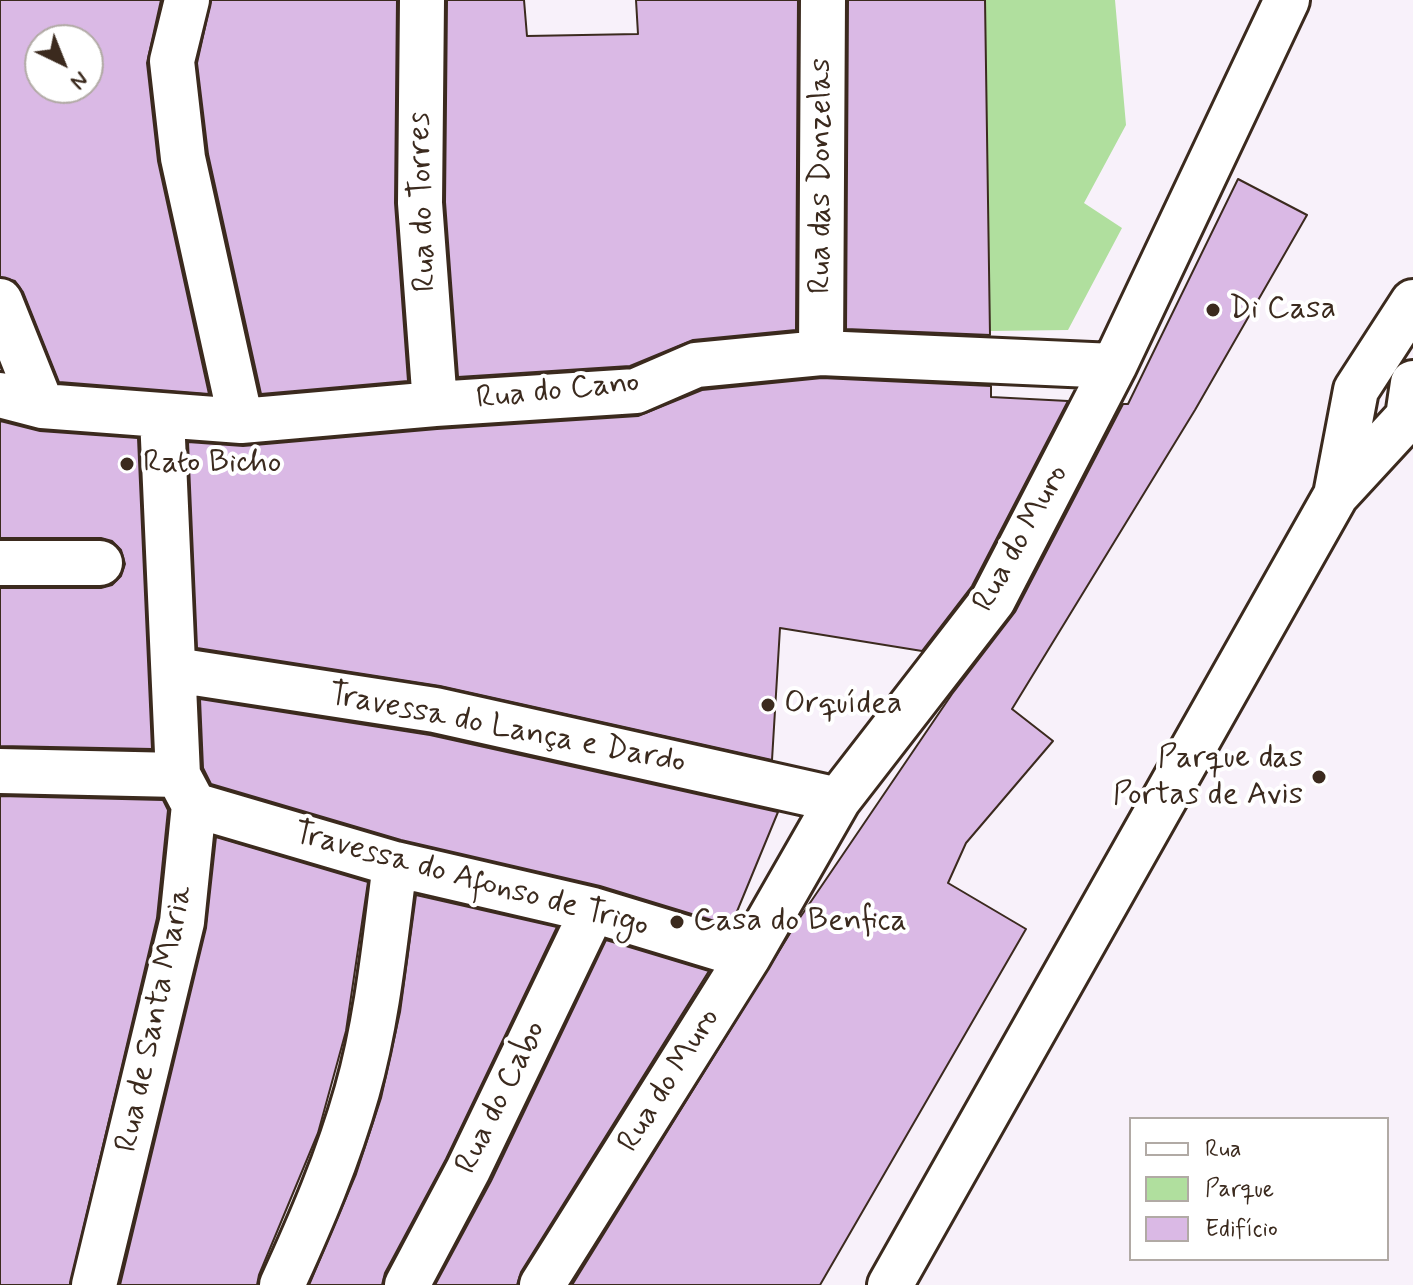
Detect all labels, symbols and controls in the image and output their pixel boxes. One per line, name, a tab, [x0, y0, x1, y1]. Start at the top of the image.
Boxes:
north arrow	[24, 24, 104, 104]
street label: Rua das Donzelas	[803, 58, 841, 294]
text: N	[64, 65, 94, 95]
street label: Rua do Torres	[402, 111, 446, 293]
place label: Di Casa	[1229, 291, 1336, 329]
marker: Di Casa	[1204, 301, 1222, 319]
street label: Rua do Cano	[475, 364, 641, 420]
place label: Rato Bicho	[143, 445, 281, 483]
marker: Rato Bicho	[118, 455, 136, 473]
street label: Rua do Muro	[966, 459, 1078, 619]
street label: Travessa do Lança e Dardo	[325, 677, 689, 783]
place label: Orquídea	[784, 686, 902, 724]
marker: Orquídea	[759, 696, 777, 714]
place label: Parque das Portas de Avis	[1113, 740, 1303, 815]
marker: Parque das Portas de Avis	[1310, 768, 1328, 786]
street label: Travessa do Afonso de Trigo	[289, 815, 653, 947]
street label: Rua de Santa Maria	[109, 882, 203, 1156]
place label: Casa do Benfica	[693, 903, 907, 941]
marker: Casa do Benfica	[668, 913, 686, 931]
street label: Rua do Muro	[611, 1002, 729, 1160]
street label: Rua do Cabo	[448, 1015, 556, 1181]
legend	[1129, 1117, 1389, 1261]
text: Rua	[1205, 1134, 1242, 1165]
text: Parque	[1205, 1174, 1274, 1205]
text: Edifício	[1205, 1214, 1278, 1245]

